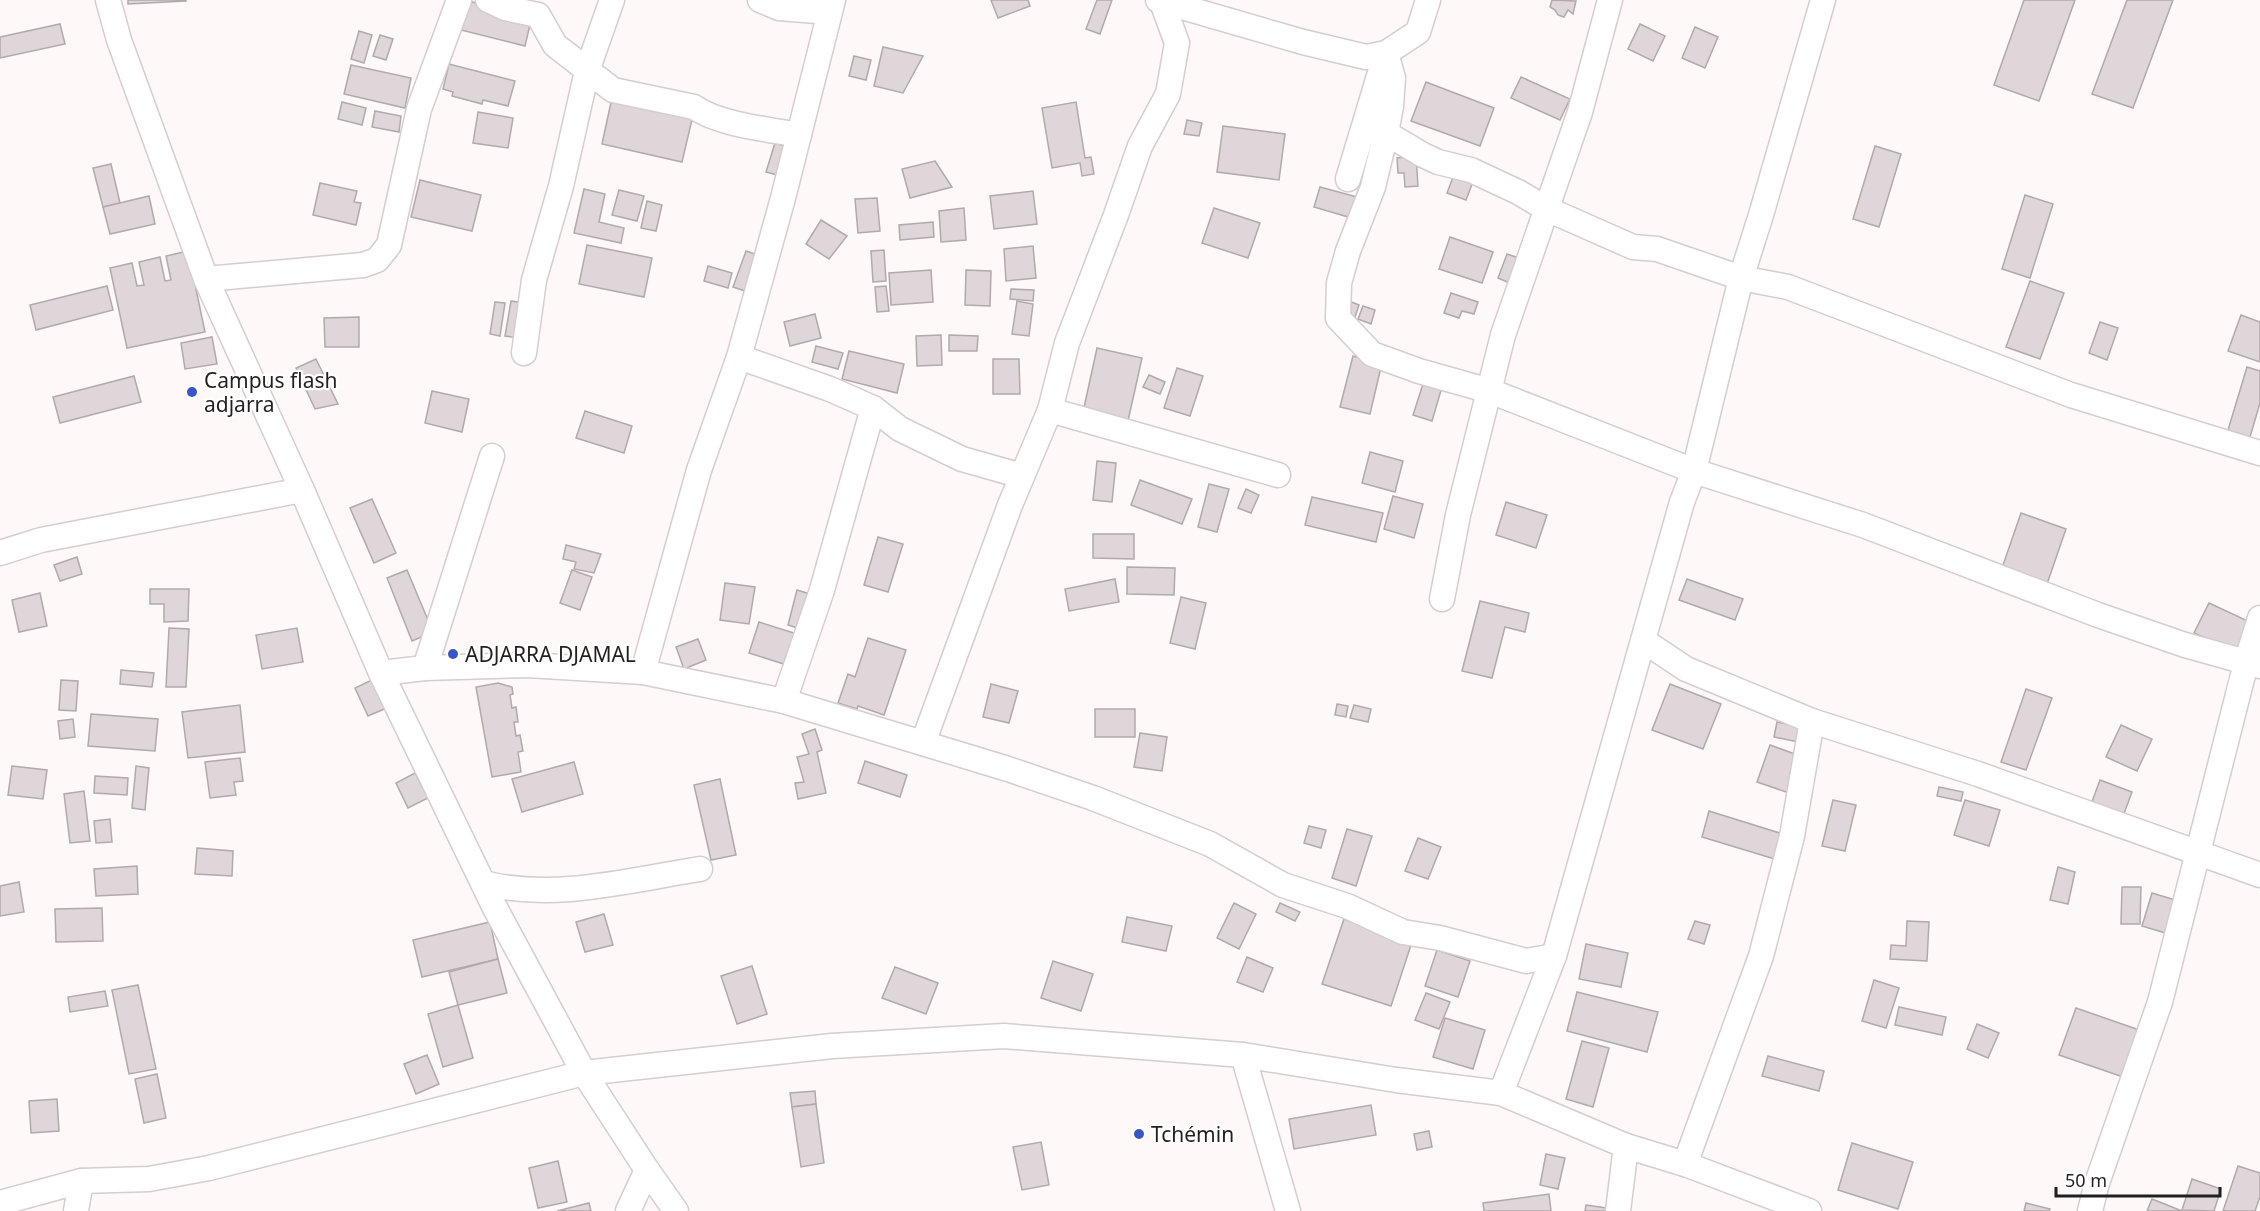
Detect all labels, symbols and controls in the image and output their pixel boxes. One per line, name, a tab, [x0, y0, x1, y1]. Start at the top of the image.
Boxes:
place label: Campus flash adjarra	[204, 366, 338, 418]
marker: Campus flash adjarra	[185, 385, 199, 399]
place label: ADJARRA DJAMAL	[465, 640, 636, 668]
marker: ADJARRA DJAMAL	[446, 647, 460, 661]
place label: Tchémin	[1151, 1120, 1234, 1148]
marker: Tchémin	[1132, 1127, 1146, 1141]
scale bar	[2056, 1160, 2220, 1198]
text: 50 m	[2065, 1168, 2107, 1192]

